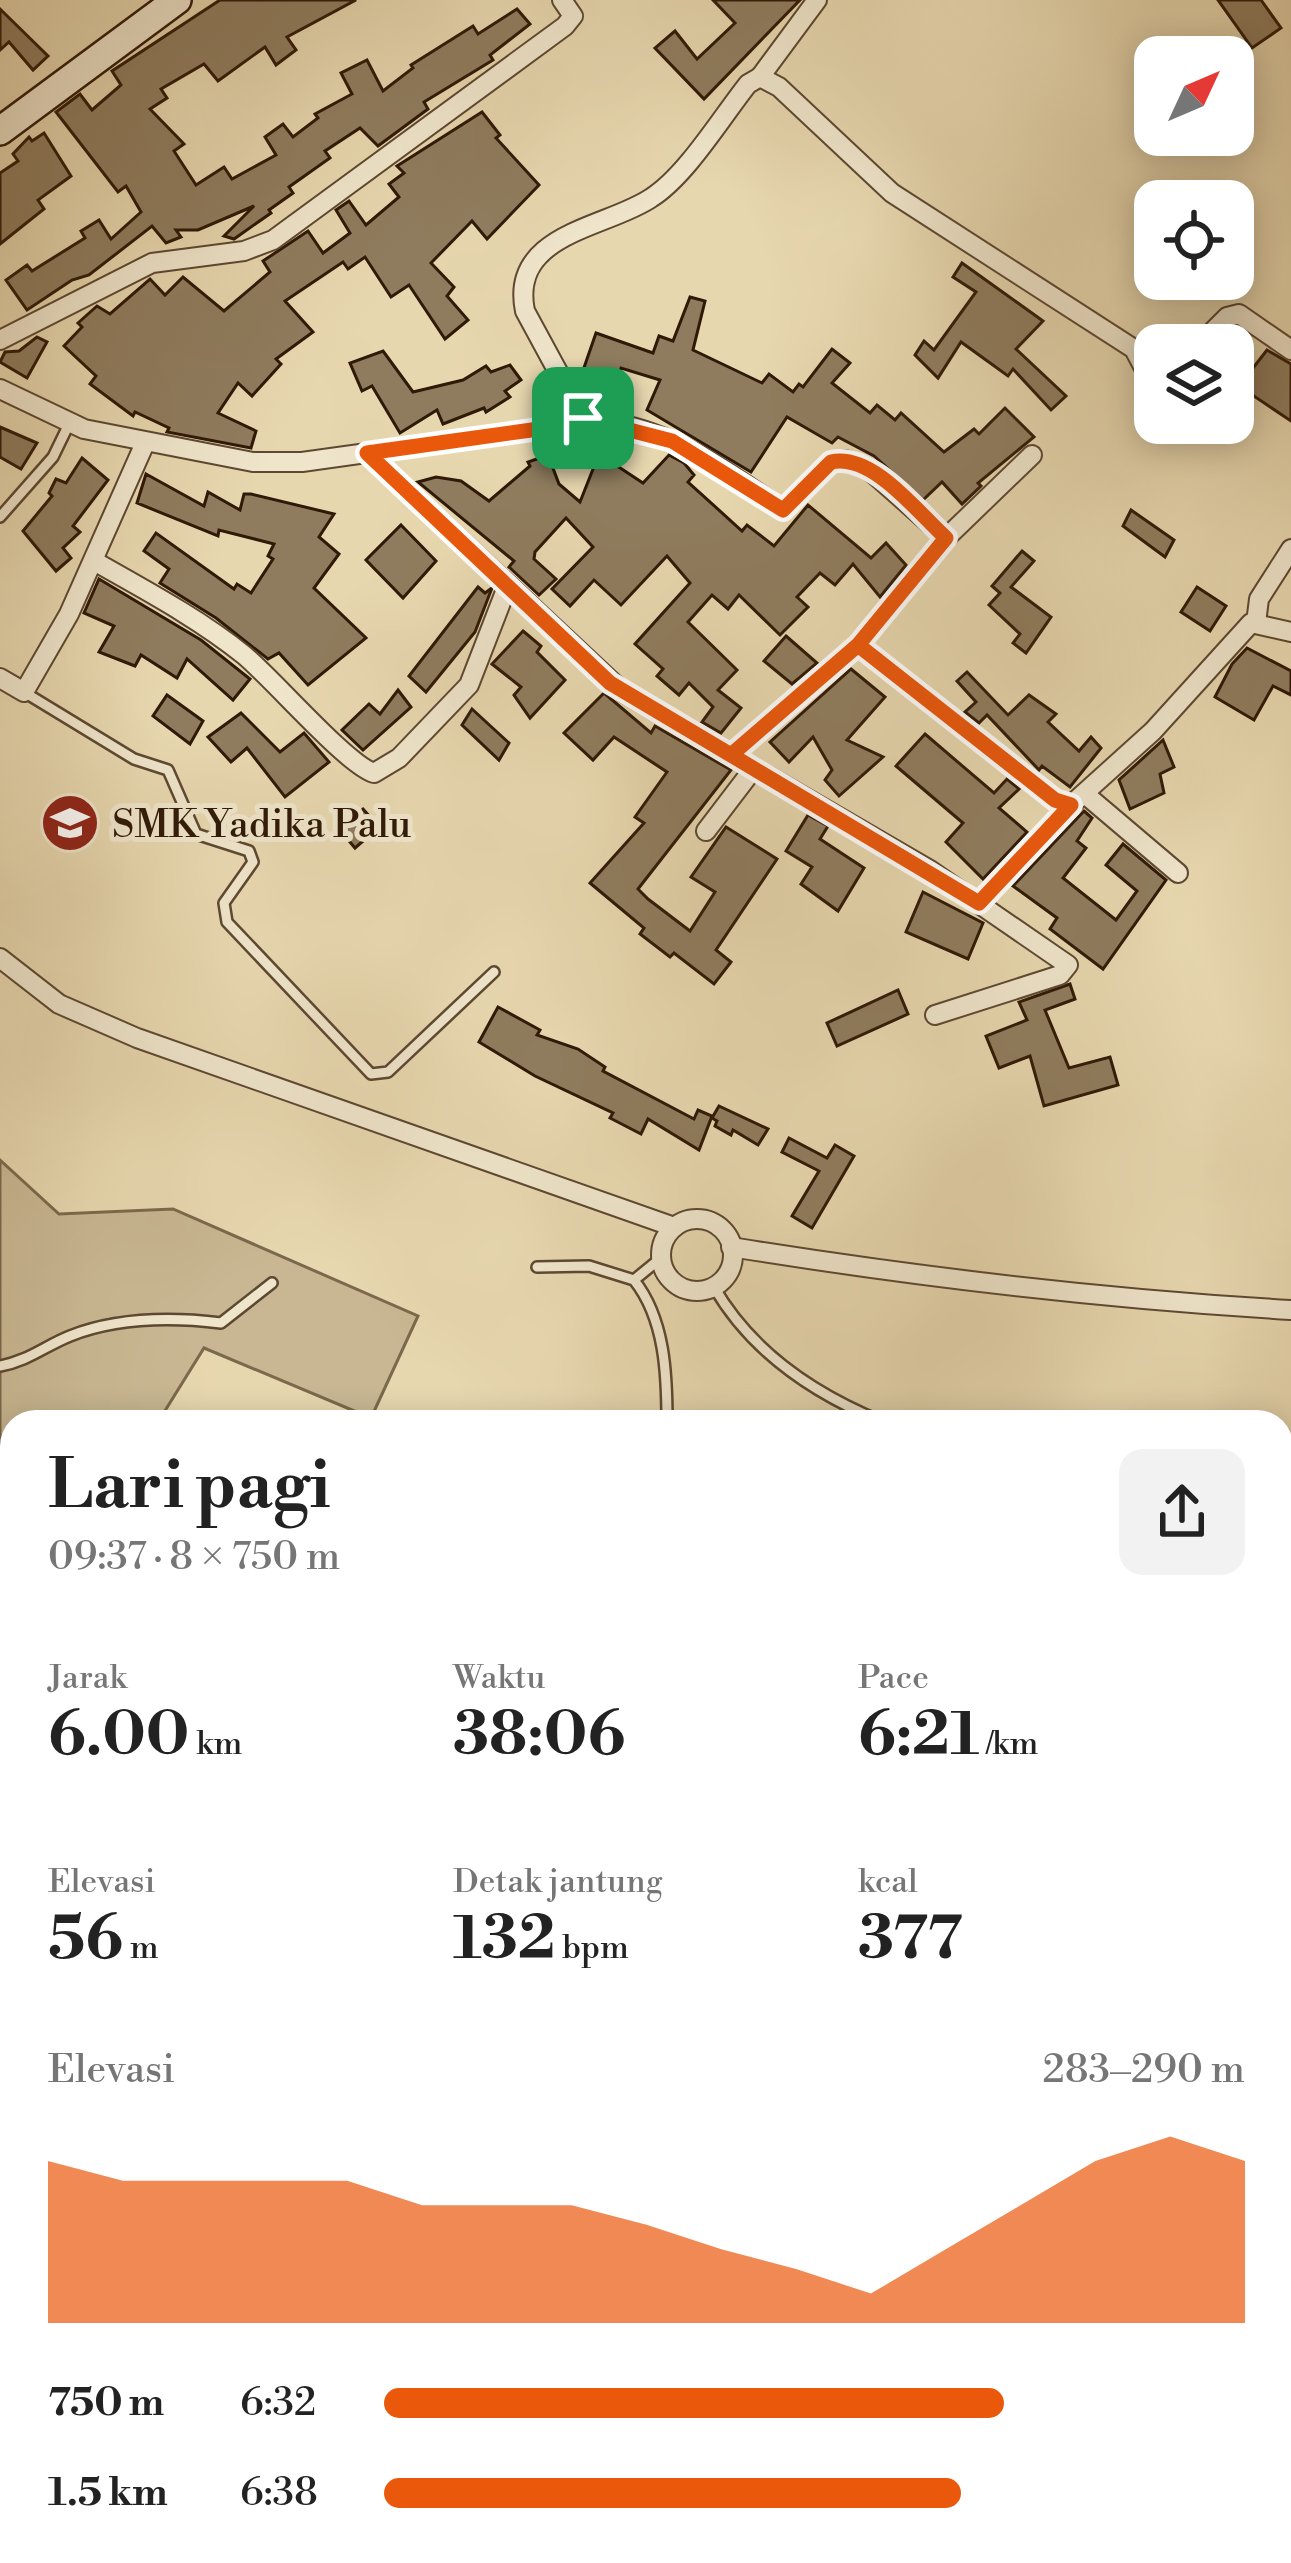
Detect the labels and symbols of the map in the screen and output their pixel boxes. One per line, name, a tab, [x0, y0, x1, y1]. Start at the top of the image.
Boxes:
north arrow	[1134, 36, 1254, 156]
pin	[532, 367, 634, 469]
school or university icon: SMK Yadika Palu	[39, 792, 101, 854]
place label: SMK Yadika Palu	[112, 801, 411, 850]

